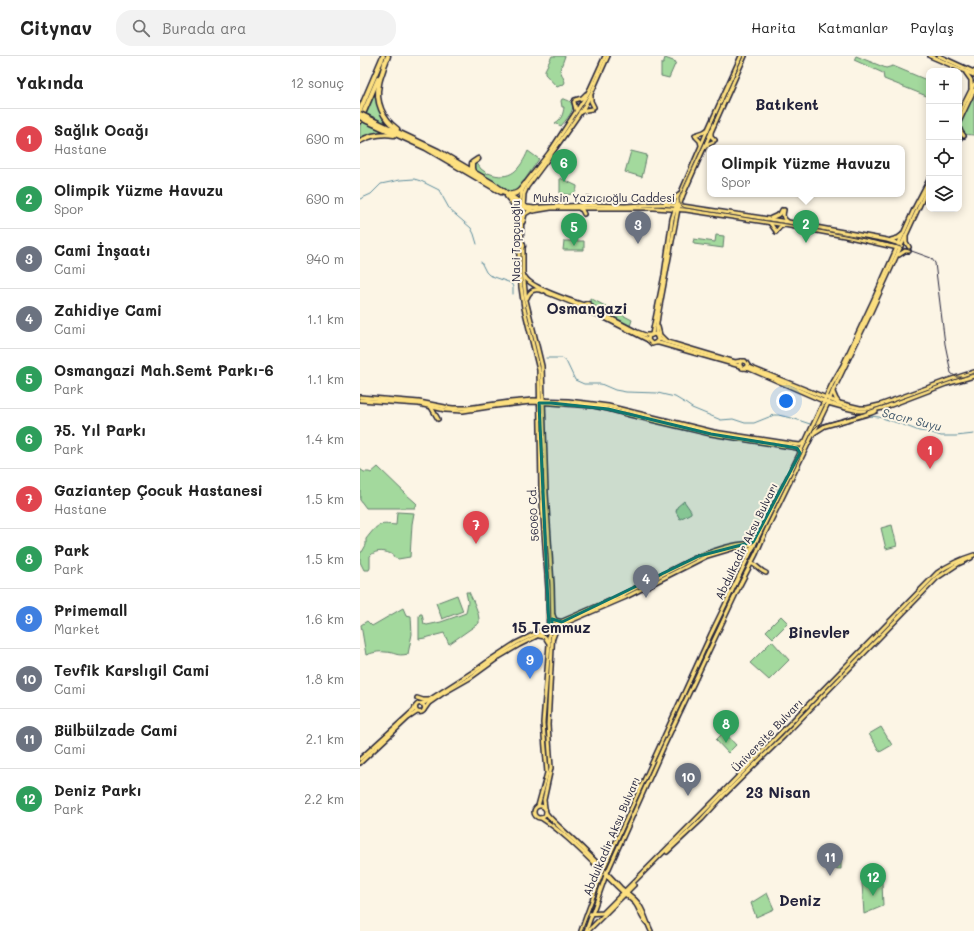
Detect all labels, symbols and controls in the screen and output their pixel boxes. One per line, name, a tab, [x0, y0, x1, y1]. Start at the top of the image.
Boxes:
search box	[116, 10, 396, 46]
text: Citynav	[20, 15, 92, 40]
icon: search	[130, 17, 152, 39]
text: Burada ara	[162, 18, 246, 38]
text: Harita	[751, 18, 796, 37]
text: Katmanlar	[818, 18, 888, 37]
text: Paylaş	[910, 18, 954, 37]
map controls	[926, 68, 962, 212]
button: +	[926, 68, 962, 104]
text: Yakında	[16, 71, 84, 93]
text: 12 sonuç	[291, 74, 344, 91]
district label: Batıkent	[755, 94, 819, 114]
button: −	[926, 104, 962, 140]
text: Sağlık Ocağı	[54, 120, 149, 140]
text: 1	[26, 130, 32, 147]
text: 690 m	[306, 130, 344, 147]
text: Hastane	[54, 140, 107, 157]
button: locate	[926, 140, 962, 176]
popup	[707, 145, 905, 197]
pin: 6	[551, 149, 577, 182]
text: Olimpik Yüzme Havuzu	[721, 153, 891, 173]
text: Spor	[721, 173, 751, 190]
button: layers	[926, 176, 962, 212]
text: Olimpik Yüzme Havuzu	[54, 180, 223, 200]
text: 2	[25, 190, 33, 207]
text: 690 m	[306, 190, 344, 207]
street label: Muhsin Yazıcıoğlu Caddesi	[533, 190, 675, 205]
text: Spor	[54, 200, 84, 217]
street label: Naci Topçuoğlu	[508, 200, 523, 282]
pin: 2	[793, 210, 819, 243]
pin: 3	[625, 211, 651, 244]
pin: 5	[561, 213, 587, 246]
text: Cami İnşaatı	[54, 240, 151, 260]
text: 3	[25, 250, 33, 267]
text: 940 m	[306, 250, 344, 267]
text: Cami	[54, 260, 86, 277]
district label: Osmangazi	[546, 298, 628, 318]
text: Zahidiye Cami	[54, 300, 162, 320]
text: 4	[25, 310, 33, 327]
text: 1.1 km	[307, 310, 344, 327]
text: Cami	[54, 320, 86, 337]
text: Osmangazi Mah.Semt Parkı-6	[54, 360, 274, 380]
text: 5	[25, 370, 33, 387]
text: 1.1 km	[307, 370, 344, 387]
text: Park	[54, 380, 83, 397]
your location	[776, 391, 796, 411]
water label: Sacır Suyu	[880, 404, 944, 434]
text: 75. Yıl Parkı	[54, 420, 146, 440]
text: 6	[25, 430, 33, 447]
text: 1.4 km	[305, 430, 344, 447]
pin: 1	[917, 436, 943, 469]
text: Park	[54, 440, 83, 457]
text: Gaziantep Çocuk Hastanesi	[54, 480, 263, 500]
street label: Abdulkadir Aksu Bulvarı	[711, 480, 781, 602]
street label: 56060 Cd.	[524, 486, 542, 542]
text: 7	[25, 490, 33, 507]
text: 1.5 km	[305, 490, 344, 507]
text: Hastane	[54, 500, 107, 517]
pin: 7	[463, 511, 489, 544]
text: Park	[54, 540, 89, 560]
text: 8	[25, 550, 33, 567]
text: 1.5 km	[305, 550, 344, 567]
text: Park	[54, 560, 83, 577]
pin: 4	[633, 565, 659, 598]
text: Primemall	[54, 600, 127, 620]
text: 9	[25, 610, 33, 627]
text: 1.6 km	[305, 610, 344, 627]
district label: 15 Temmuz	[511, 617, 591, 637]
text: Market	[54, 620, 100, 637]
district label: Binevler	[788, 622, 850, 642]
pin: 9	[517, 646, 543, 679]
text: Tevfik Karslıgil Cami	[54, 660, 209, 680]
text: 10	[22, 670, 36, 687]
text: 1.8 km	[305, 670, 344, 687]
text: Cami	[54, 680, 86, 697]
street label: Üniversite Bulvarı	[728, 695, 806, 775]
pin: 8	[713, 710, 739, 743]
text: Bülbülzade Cami	[54, 720, 178, 740]
text: 11	[23, 730, 35, 747]
text: 2.1 km	[306, 730, 344, 747]
text: Cami	[54, 740, 86, 757]
pin: 10	[675, 763, 701, 796]
street label: Abdulkadir Aksu Bulvarı	[579, 774, 643, 898]
text: Deniz Parkı	[54, 780, 142, 800]
district label: 23 Nisan	[746, 782, 810, 802]
text: 12	[22, 790, 36, 807]
text: 2.2 km	[304, 790, 344, 807]
text: Park	[54, 800, 83, 817]
pin: 11	[817, 843, 843, 876]
pin: 12	[860, 863, 886, 896]
district label: Deniz	[779, 890, 821, 910]

